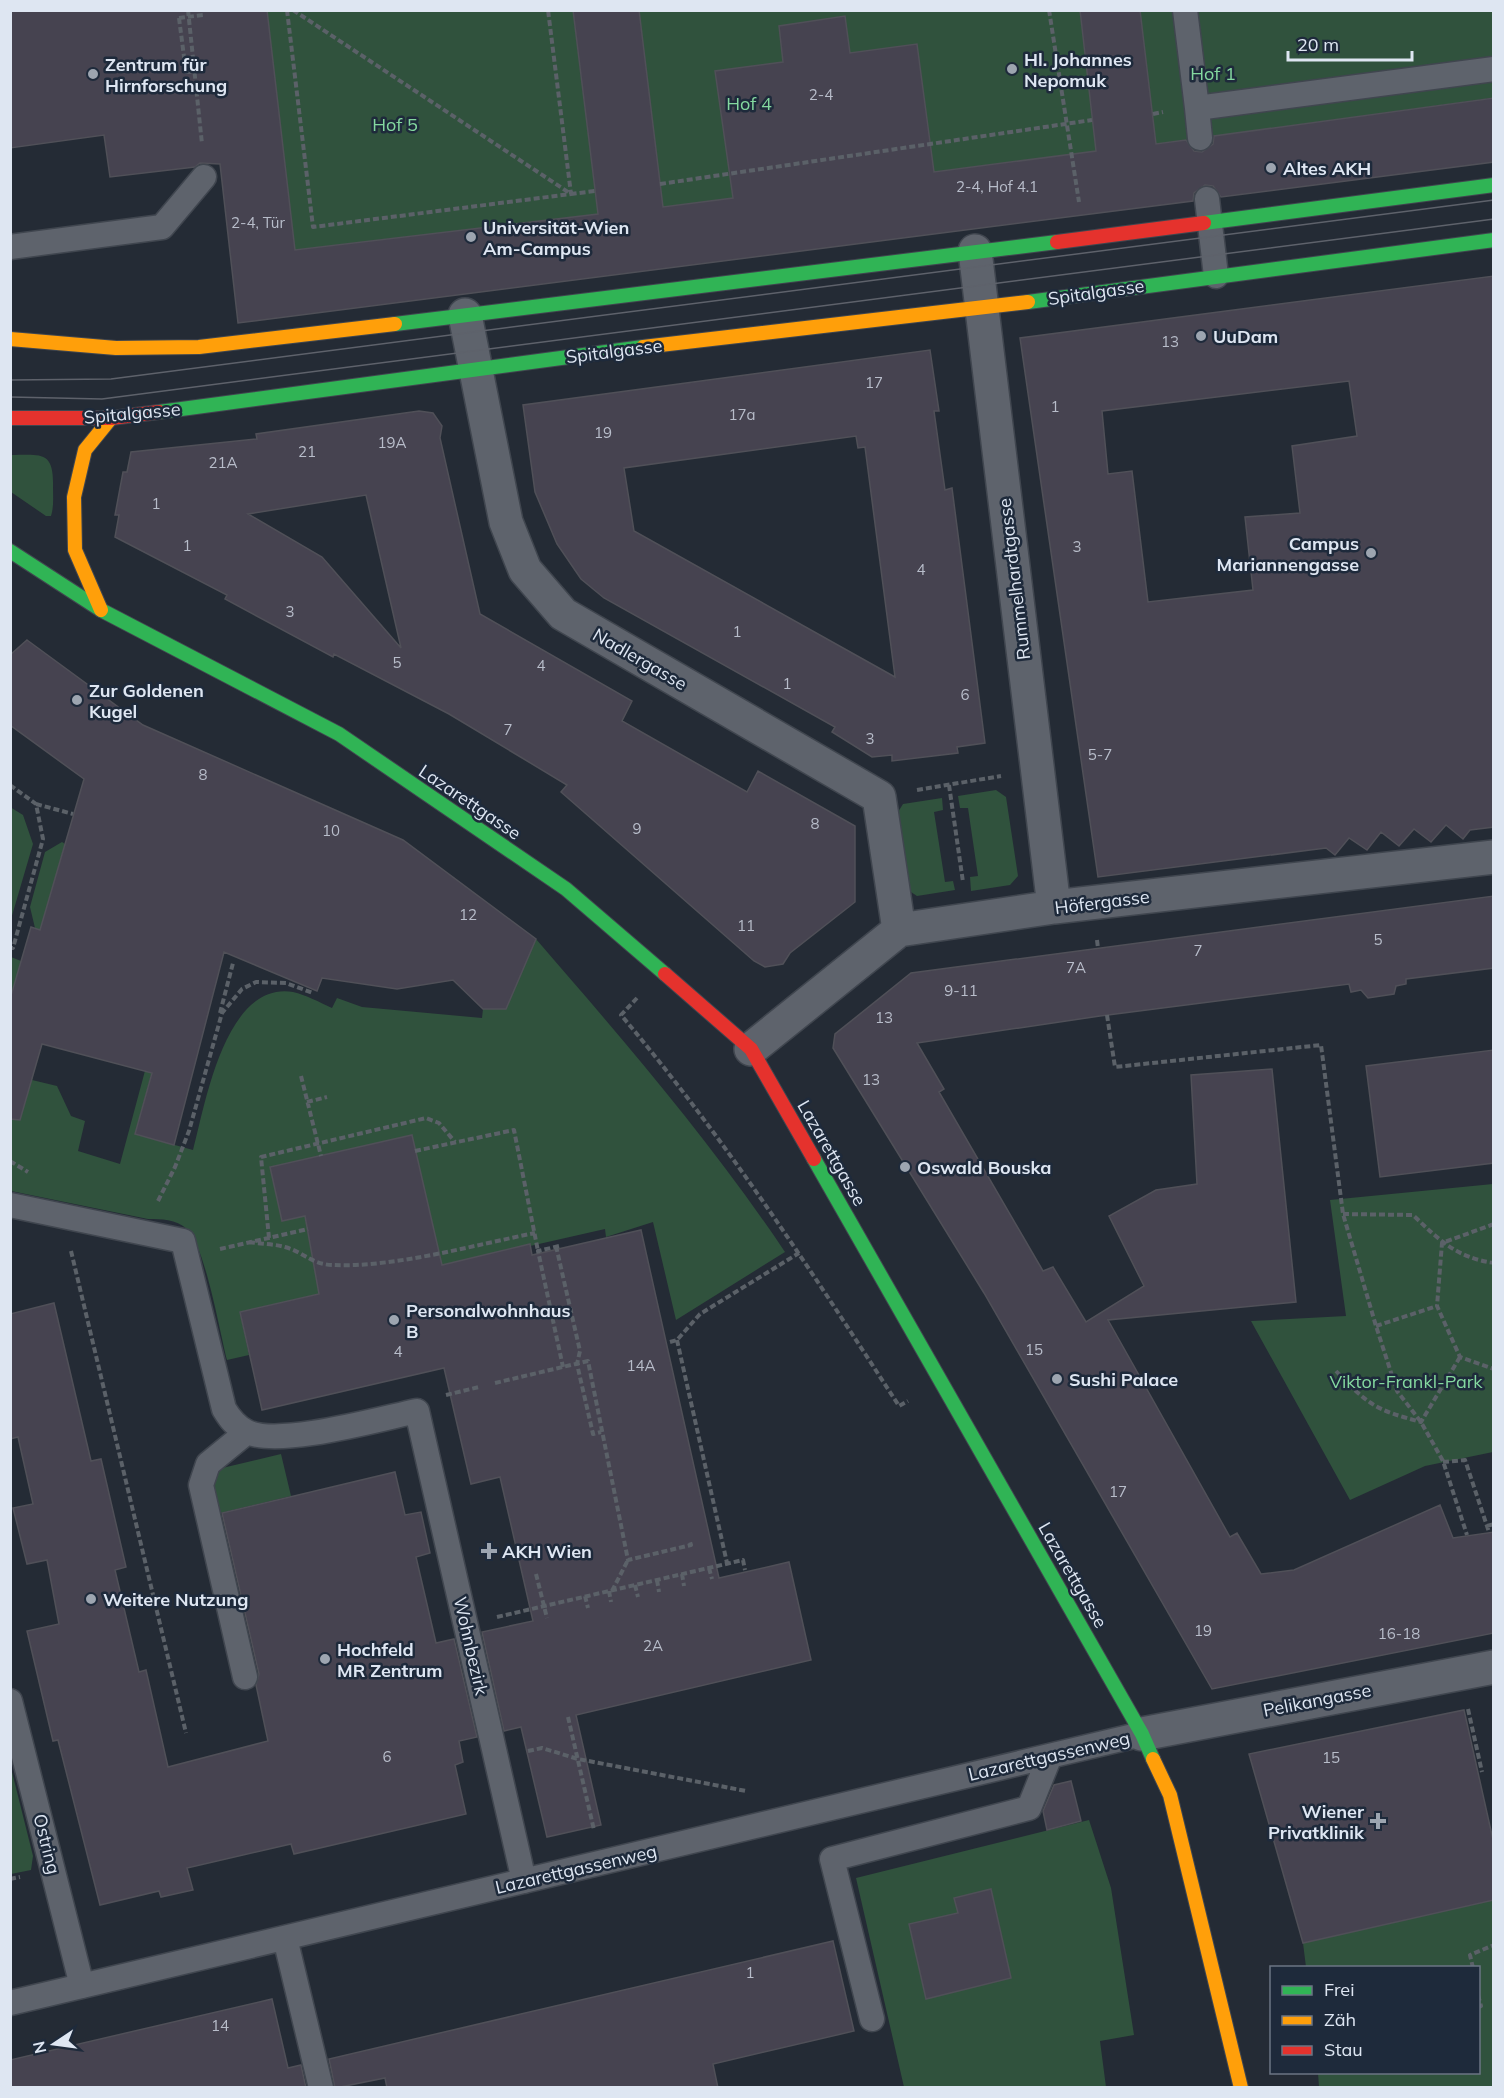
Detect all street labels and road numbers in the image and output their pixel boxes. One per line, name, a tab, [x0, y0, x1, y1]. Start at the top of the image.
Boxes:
street label: Spitalgasse	[1046, 274, 1146, 310]
street label: Spitalgasse	[564, 334, 664, 368]
street label: Spitalgasse	[83, 397, 181, 429]
street label: Rummelhardtgasse	[993, 497, 1035, 661]
street label: Nadlergasse	[589, 623, 691, 695]
street label: Lazarettgasse	[414, 759, 526, 845]
street label: Höfergasse	[1053, 885, 1151, 919]
street label: Lazarettgasse	[792, 1096, 872, 1210]
street label: Lazarettgasse	[1033, 1518, 1113, 1632]
street label: Wohnbezirk	[449, 1595, 494, 1698]
street label: Pelikangasse	[1261, 1678, 1373, 1722]
street label: Lazarettgassenweg	[966, 1726, 1132, 1786]
street label: Ostring	[28, 1811, 66, 1877]
street label: Lazarettgassenweg	[493, 1839, 659, 1899]

